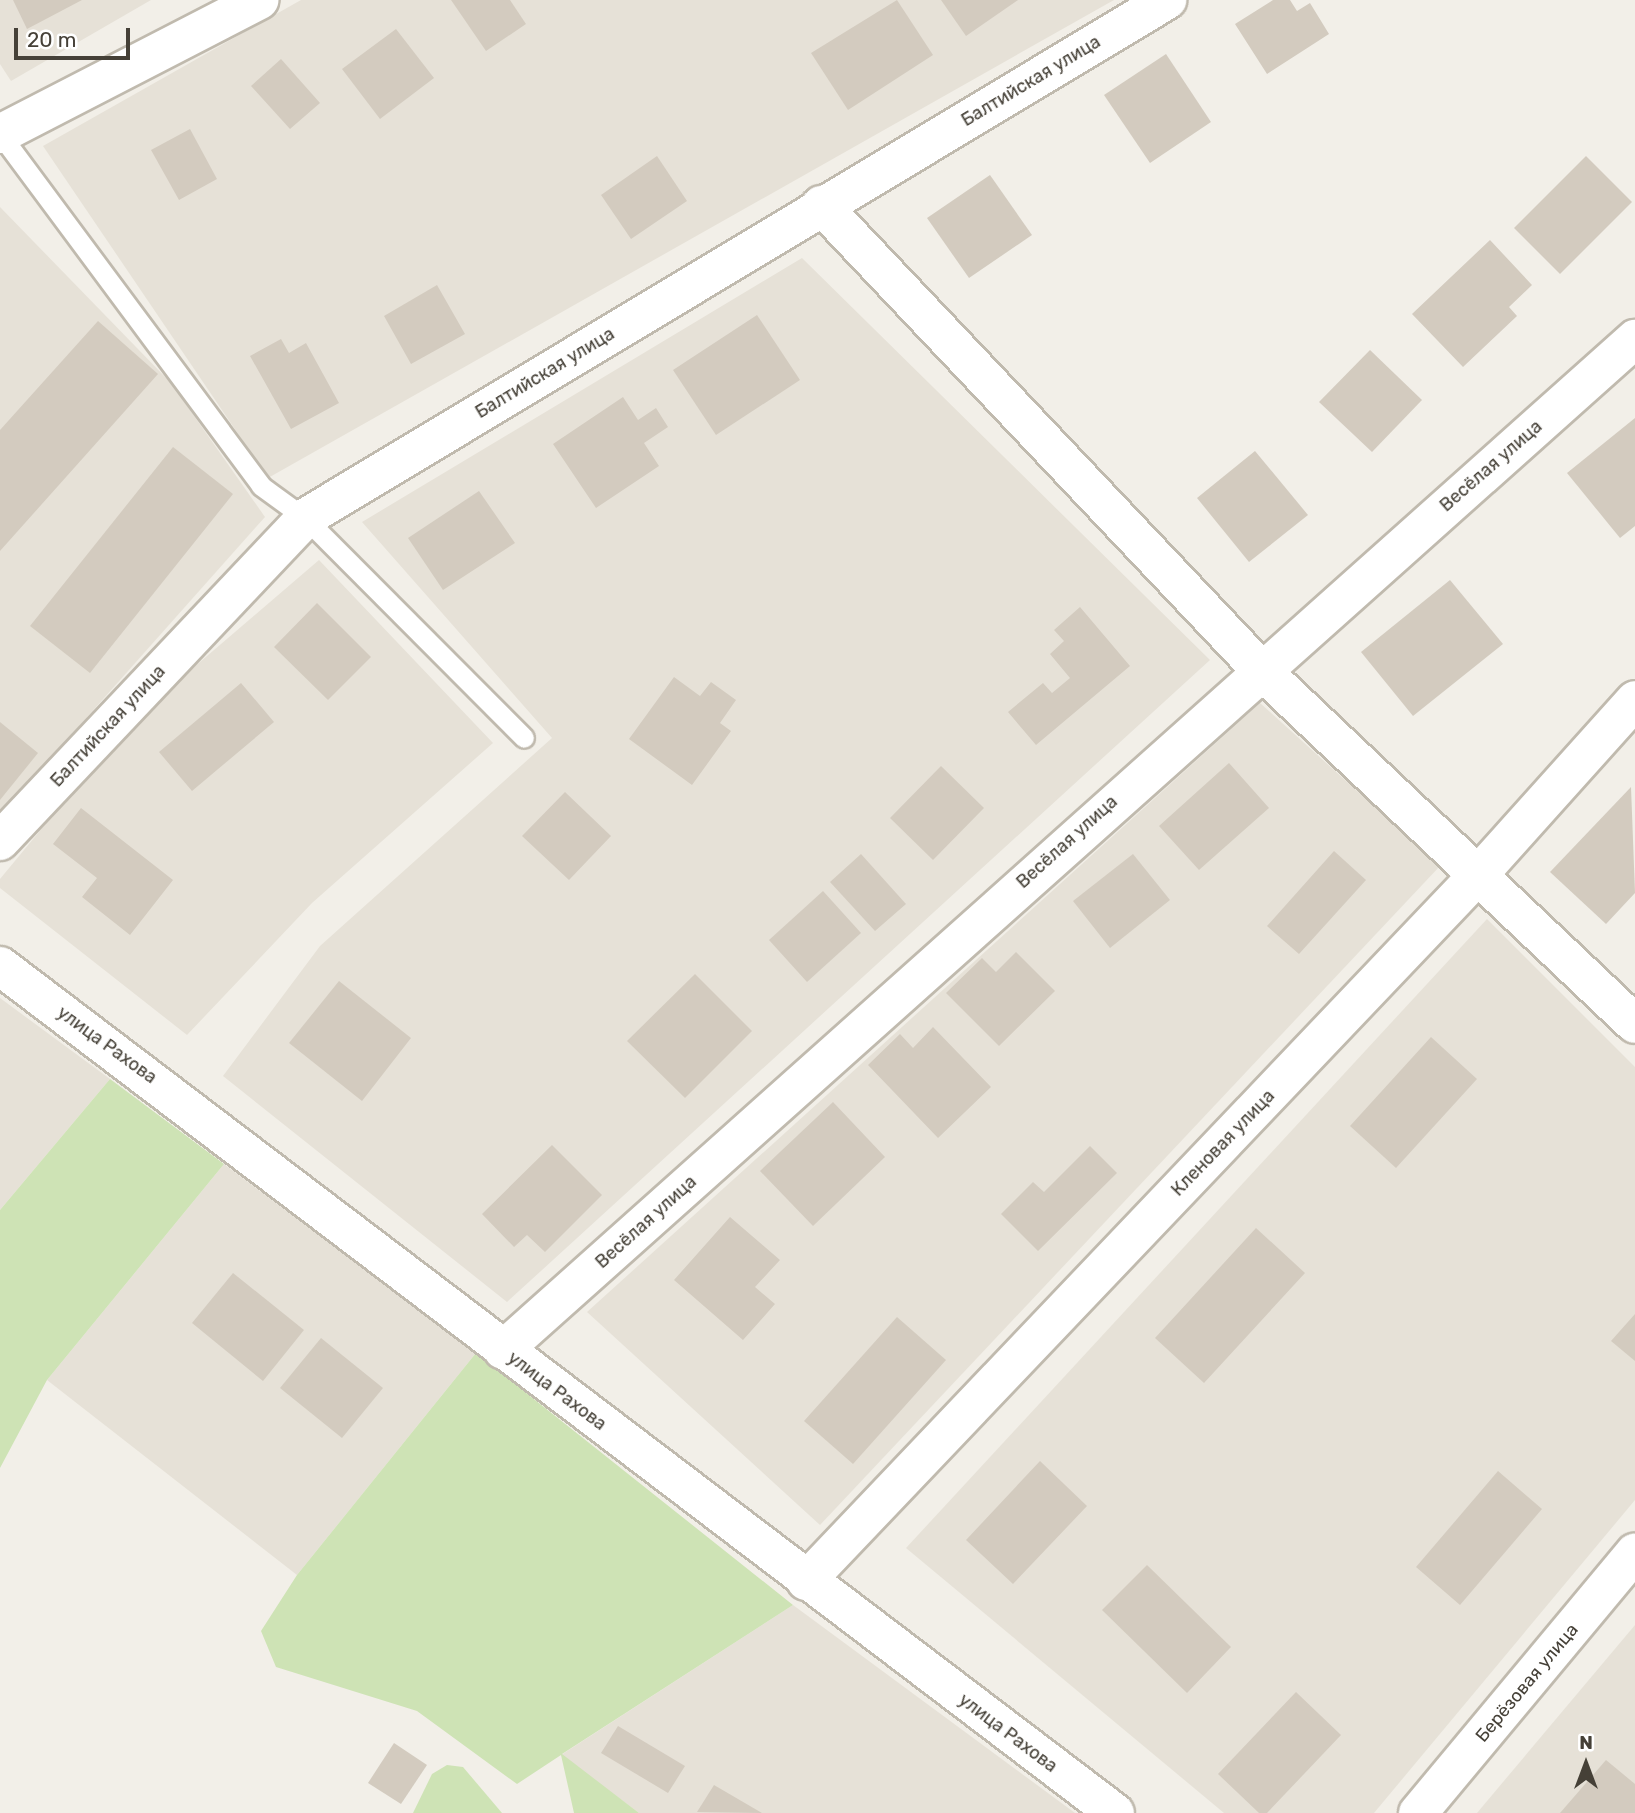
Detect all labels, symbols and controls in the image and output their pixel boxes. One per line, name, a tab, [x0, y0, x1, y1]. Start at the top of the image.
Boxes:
scale bar	[18, 14, 133, 58]
text: 20 m	[27, 27, 76, 52]
street label: Балтийская улица	[957, 31, 1105, 131]
street label: Балтийская улица	[471, 323, 619, 423]
street label: Весёлая улица	[1435, 416, 1547, 516]
street label: Балтийская улица	[46, 661, 170, 791]
street label: Весёлая улица	[1012, 791, 1122, 893]
street label: улица Рахова	[53, 1002, 161, 1088]
street label: Кленовая улица	[1167, 1085, 1279, 1201]
street label: Весёлая улица	[591, 1171, 701, 1273]
street label: улица Рахова	[503, 1347, 611, 1435]
street label: Берёзовая улица	[1471, 1619, 1583, 1747]
street label: улица Рахова	[954, 1689, 1062, 1777]
north arrow	[1551, 1729, 1621, 1799]
text: N	[1579, 1731, 1593, 1754]

